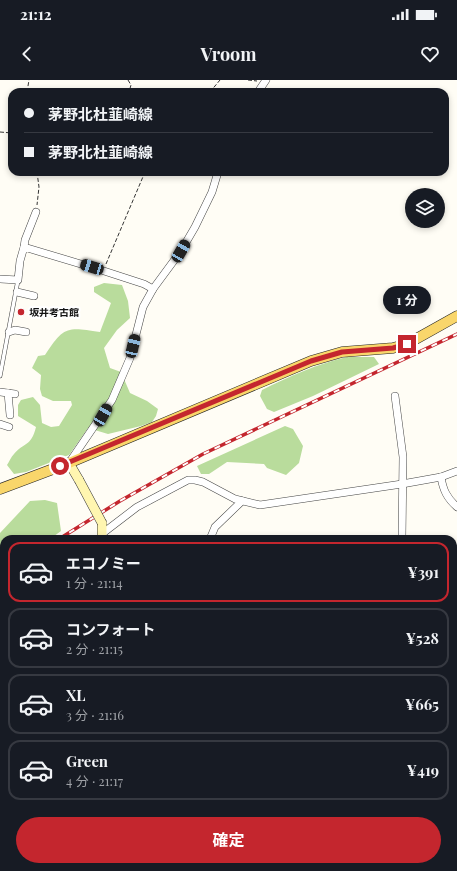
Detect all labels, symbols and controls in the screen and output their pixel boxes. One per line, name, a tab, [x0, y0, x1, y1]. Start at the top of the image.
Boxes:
text: 21:12	[20, 4, 52, 24]
text: Vroom	[200, 42, 257, 66]
icon: back	[16, 43, 38, 65]
icon: heart	[419, 43, 441, 65]
text: 茅野北杜韮崎線	[48, 104, 153, 124]
text: 茅野北杜韮崎線	[48, 142, 153, 162]
map controls	[405, 188, 445, 228]
button: layers	[405, 188, 445, 228]
car	[170, 238, 192, 264]
car	[79, 258, 105, 276]
callout: 1 分	[383, 286, 431, 314]
text: 1 分	[396, 291, 418, 308]
place label: 坂井考古館	[29, 305, 79, 319]
marker: 坂井考古館	[16, 307, 26, 317]
car	[124, 333, 142, 359]
route end	[398, 335, 416, 353]
car	[92, 402, 114, 428]
route start	[51, 457, 69, 475]
text: エコノミー	[66, 553, 141, 573]
icon: car	[18, 554, 54, 590]
text: ¥391	[407, 562, 439, 582]
text: 1 分 · 21:14	[66, 574, 123, 591]
text: コンフォート	[66, 619, 156, 639]
icon: car	[18, 620, 54, 656]
text: ¥528	[406, 628, 439, 648]
text: 2 分 · 21:15	[66, 640, 123, 657]
text: XL	[66, 685, 86, 705]
icon: car	[18, 686, 54, 722]
text: ¥665	[405, 694, 439, 714]
text: 3 分 · 21:16	[66, 706, 124, 723]
text: Green	[66, 751, 108, 771]
icon: car	[18, 752, 54, 788]
text: ¥419	[407, 760, 439, 780]
text: 4 分 · 21:17	[66, 772, 123, 789]
button: 確定	[16, 817, 441, 863]

